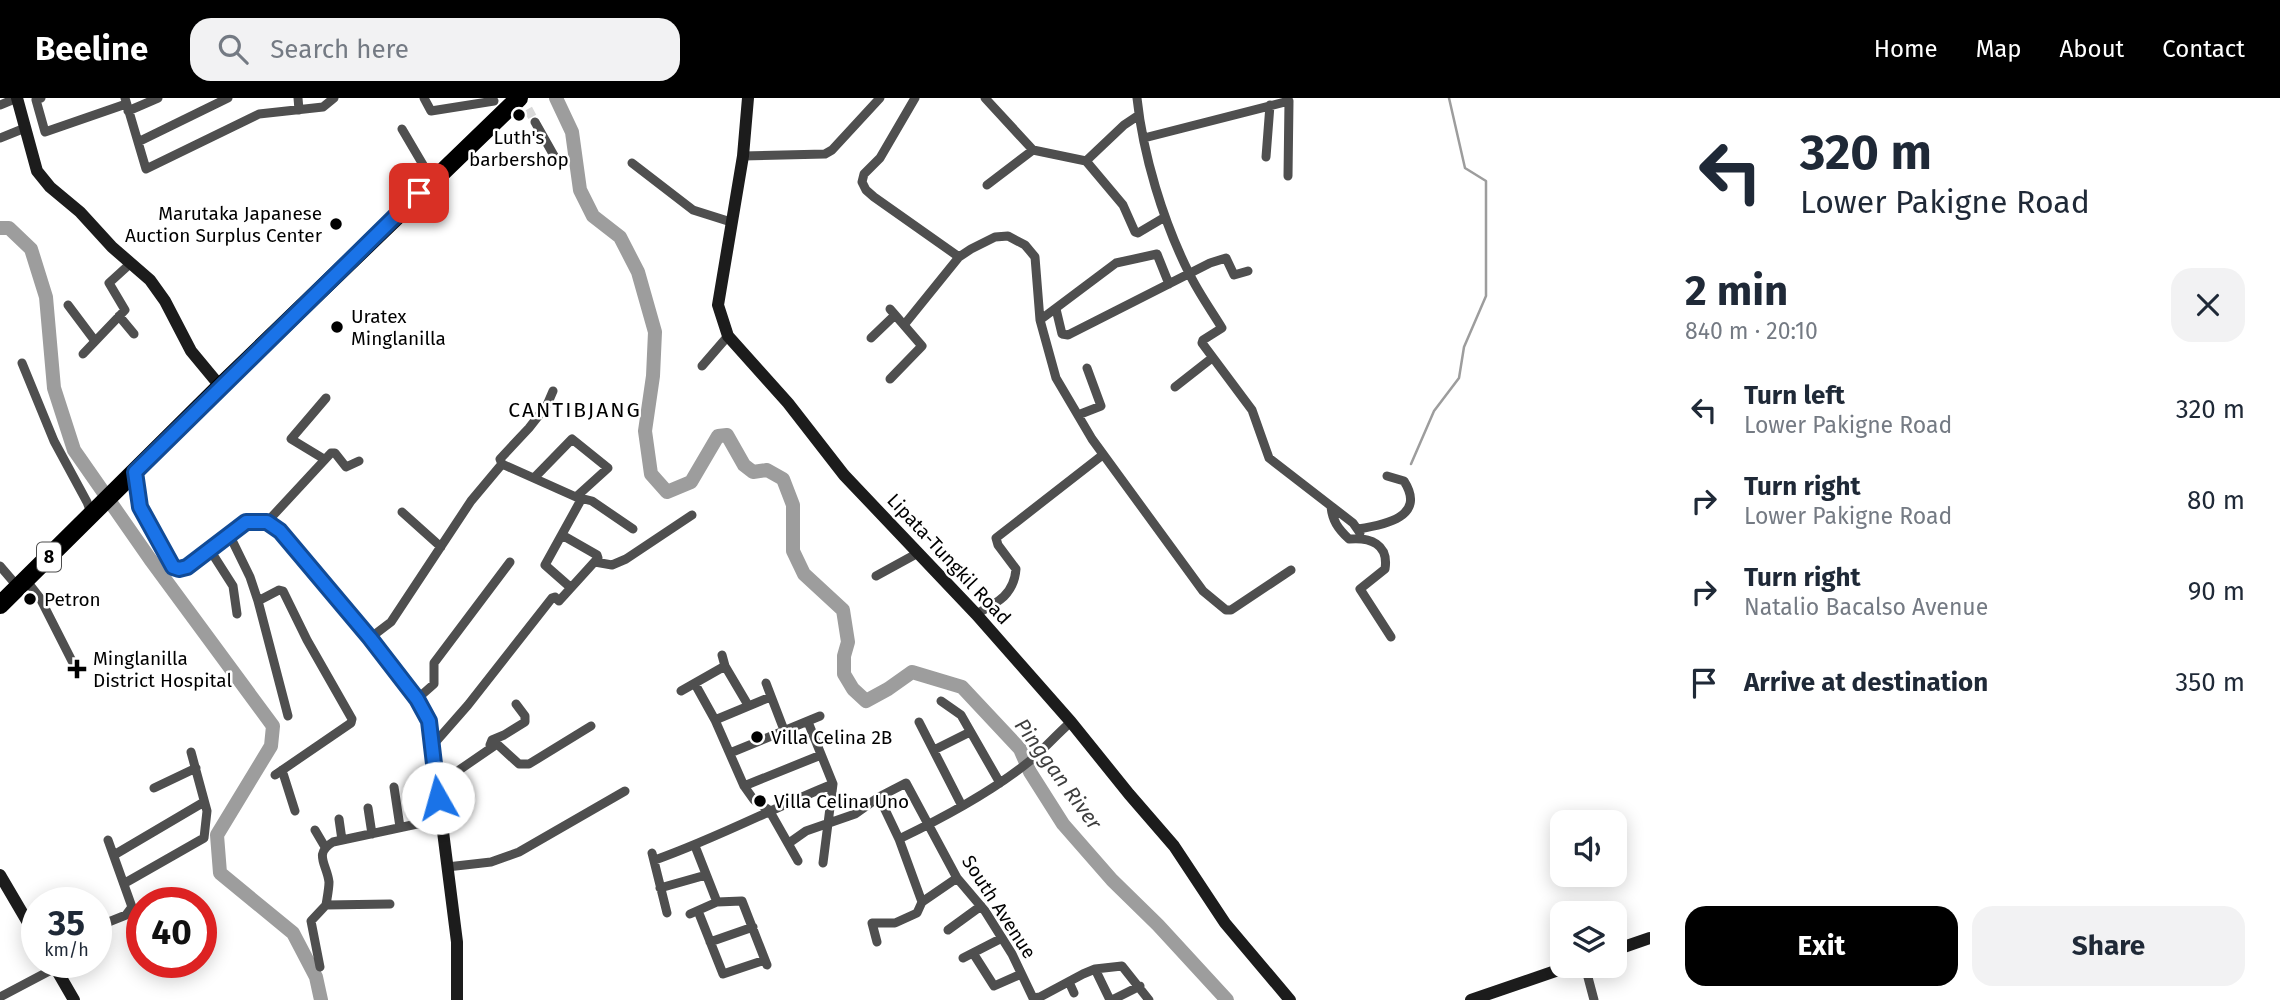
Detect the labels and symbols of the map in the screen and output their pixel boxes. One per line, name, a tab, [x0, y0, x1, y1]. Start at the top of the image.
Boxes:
marker: Luth's barbershop	[511, 107, 527, 123]
place label: Luth's barbershop	[469, 126, 569, 171]
pin	[389, 163, 449, 223]
place label: Marutaka Japanese Auction Surplus Center	[125, 202, 323, 247]
marker: Marutaka Japanese Auction Surplus Center	[328, 216, 344, 232]
place label: Uratex Minglanilla	[351, 305, 446, 350]
marker: Uratex Minglanilla	[329, 319, 345, 335]
district label: CANTIBJANG	[508, 397, 642, 423]
street label: Lipata-Tungkil Road	[882, 489, 1016, 629]
road number: 8	[37, 542, 61, 572]
place label: Petron	[44, 588, 101, 611]
marker: Petron	[22, 591, 38, 607]
place label: Minglanilla District Hospital	[93, 647, 232, 692]
marker: Minglanilla District Hospital	[67, 659, 87, 679]
water label: Pinggan River	[1009, 713, 1108, 836]
place label: Villa Celina 2B	[771, 726, 892, 749]
marker: Villa Celina 2B	[749, 729, 765, 745]
position arrow	[401, 761, 475, 835]
place label: Villa Celina Uno	[774, 790, 909, 813]
marker: Villa Celina Uno	[752, 793, 768, 809]
street label: South Avenue	[957, 851, 1041, 963]
speed limit sign: 40	[126, 887, 217, 978]

